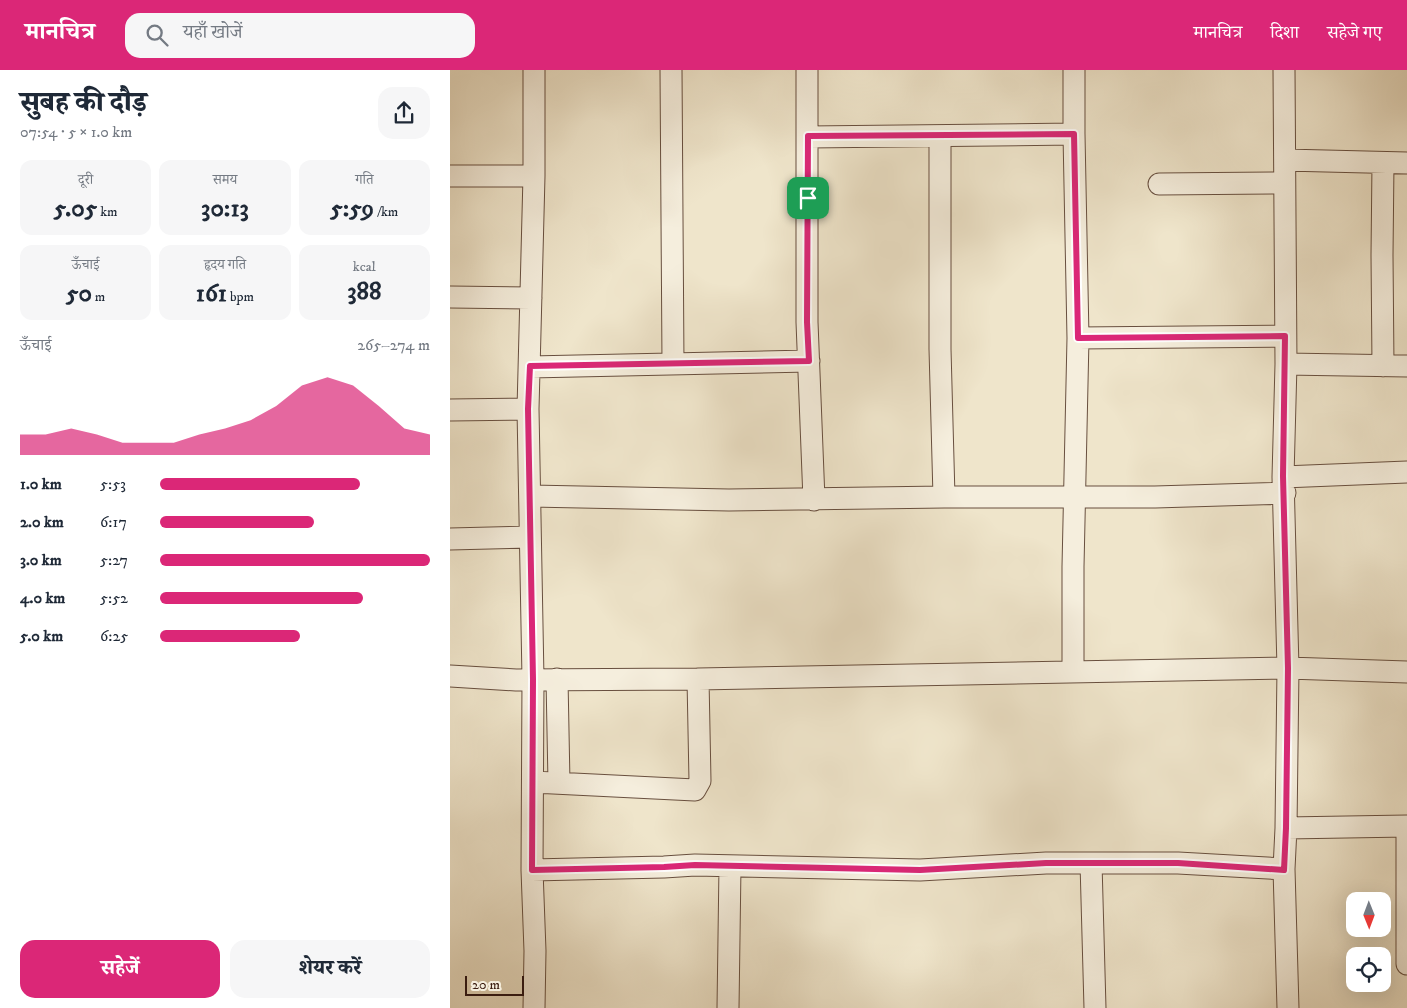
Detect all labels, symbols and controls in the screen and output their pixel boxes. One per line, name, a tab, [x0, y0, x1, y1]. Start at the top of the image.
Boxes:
search box	[125, 13, 475, 58]
text: मानचित्र	[25, 17, 95, 47]
icon: search	[143, 21, 171, 49]
text: यहाँ खोजें	[183, 21, 243, 44]
text: मानचित्र	[1194, 22, 1242, 44]
text: दिशा	[1270, 22, 1299, 44]
text: सहेजे गए	[1327, 22, 1382, 44]
text: सुबह की दौड़	[20, 85, 147, 120]
button: share	[378, 87, 430, 139]
text: 07:54 · 5 × 1.0 km	[20, 122, 132, 142]
text: दूरी	[78, 171, 93, 189]
text: समय	[213, 171, 237, 189]
text: गति	[355, 171, 373, 189]
pin	[787, 177, 829, 219]
icon: arrive	[794, 184, 822, 212]
text: 5.05	[54, 193, 97, 224]
text: 30:13	[201, 193, 249, 224]
text: 5:59	[330, 193, 374, 224]
text: km	[97, 203, 118, 221]
text: /km	[374, 203, 398, 221]
text: ऊँचाई	[72, 256, 99, 274]
text: हृदय गति	[204, 256, 246, 274]
text: kcal	[353, 258, 376, 276]
text: 388	[347, 276, 382, 307]
text: 50	[66, 278, 92, 309]
text: 161	[196, 278, 227, 309]
text: m	[92, 288, 105, 306]
text: bpm	[227, 288, 254, 306]
text: ऊँचाई	[20, 335, 52, 355]
text: 265–274 m	[357, 335, 430, 355]
text: 1.0 km	[20, 474, 62, 494]
text: 5:53	[100, 474, 126, 494]
text: 2.0 km	[20, 512, 64, 532]
text: 6:17	[100, 512, 127, 532]
text: 3.0 km	[20, 550, 62, 570]
text: 5:27	[100, 550, 128, 570]
text: 4.0 km	[20, 588, 65, 608]
text: 5:52	[100, 588, 128, 608]
text: 5.0 km	[20, 626, 63, 646]
text: 6:25	[100, 626, 128, 646]
north arrow	[1346, 892, 1391, 938]
map controls	[1346, 892, 1391, 992]
button: सहेजें	[20, 940, 220, 998]
button: शेयर करें	[230, 940, 430, 998]
button: locate	[1346, 947, 1391, 992]
scale bar	[465, 973, 524, 996]
text: 20 m	[472, 976, 500, 994]

